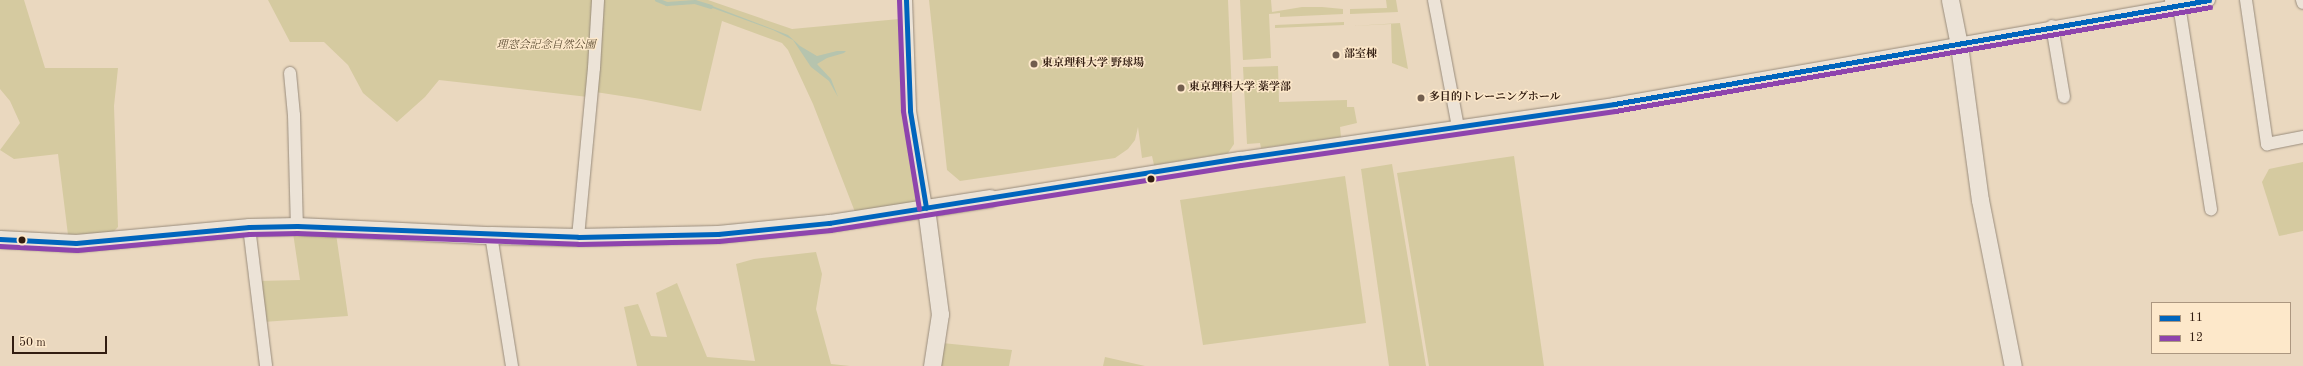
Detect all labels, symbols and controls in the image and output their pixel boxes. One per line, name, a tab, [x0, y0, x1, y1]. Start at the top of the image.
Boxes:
park label: 理窓会記念自然公園	[497, 39, 595, 53]
place label: 部室棟	[1344, 48, 1377, 62]
marker: 部室棟	[1331, 50, 1341, 60]
place label: 東京理科大学 野球場	[1042, 57, 1144, 71]
marker: 東京理科大学 野球場	[1029, 59, 1039, 69]
place label: 東京理科大学 薬学部	[1189, 81, 1291, 95]
marker: 東京理科大学 薬学部	[1176, 83, 1186, 93]
place label: 多目的トレーニングホール	[1429, 91, 1561, 105]
marker: 多目的トレーニングホール	[1416, 93, 1426, 103]
unlabelled marker	[1146, 174, 1156, 184]
unlabelled marker	[17, 235, 27, 245]
legend	[2151, 302, 2291, 354]
text: 11	[2189, 312, 2203, 324]
scale bar	[14, 328, 109, 354]
text: 12	[2189, 332, 2203, 344]
text: 50 m	[19, 337, 46, 349]

